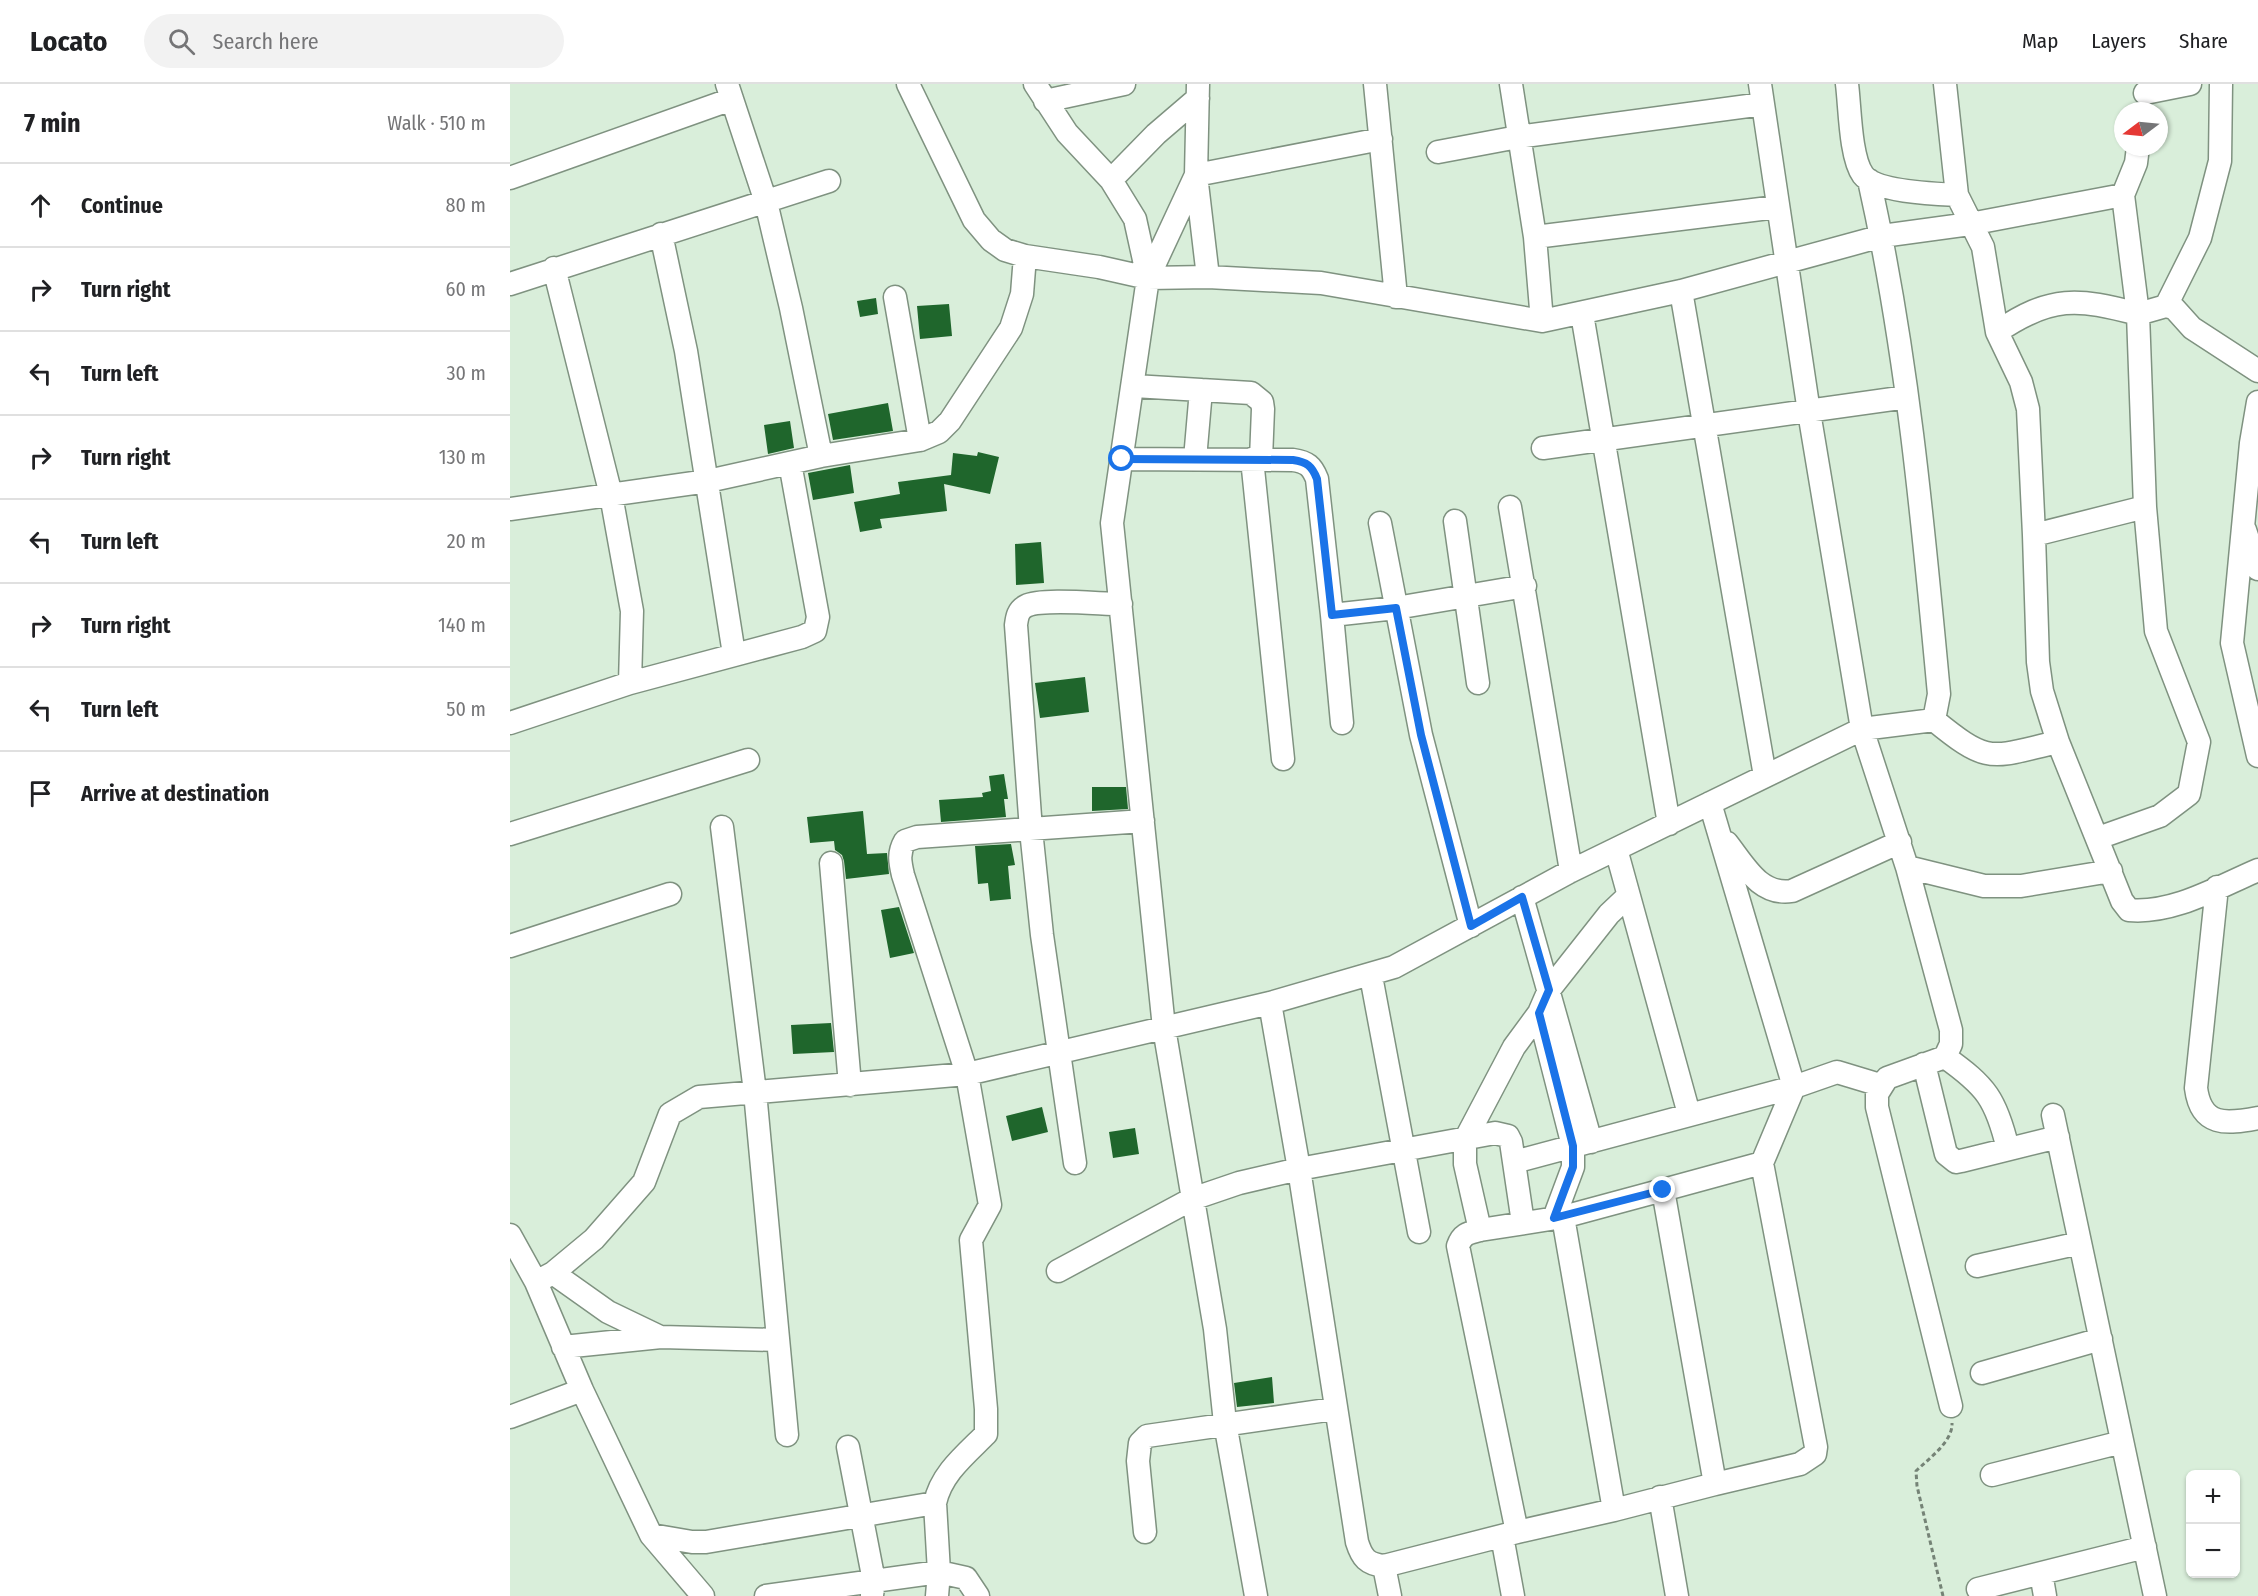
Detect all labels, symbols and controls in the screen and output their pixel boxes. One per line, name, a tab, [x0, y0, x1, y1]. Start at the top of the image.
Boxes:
search box	[144, 14, 564, 68]
text: Locato	[30, 25, 108, 58]
icon: search	[165, 25, 198, 58]
text: Search here	[213, 28, 319, 55]
text: Map	[2022, 28, 2058, 54]
text: Layers	[2091, 28, 2146, 54]
text: Share	[2179, 28, 2228, 54]
north arrow	[2114, 102, 2168, 156]
text: 7 min	[24, 108, 81, 139]
text: Walk · 510 m	[387, 111, 486, 135]
icon: ahead	[24, 189, 57, 222]
text: Continue	[81, 192, 163, 219]
text: 80 m	[446, 193, 486, 217]
icon: right	[24, 273, 57, 306]
text: Turn right	[81, 276, 170, 303]
text: 60 m	[446, 277, 486, 301]
icon: left	[24, 357, 57, 390]
text: Turn left	[81, 360, 159, 387]
text: 30 m	[446, 361, 486, 385]
icon: right	[24, 441, 57, 474]
text: Turn right	[81, 444, 170, 471]
text: 130 m	[439, 445, 486, 469]
route start	[1108, 445, 1134, 471]
icon: left	[24, 525, 57, 558]
text: Turn left	[81, 528, 159, 555]
text: 20 m	[447, 529, 486, 553]
icon: right	[24, 609, 57, 642]
text: Turn right	[81, 612, 170, 639]
text: 140 m	[438, 613, 486, 637]
icon: left	[24, 693, 57, 726]
text: Turn left	[81, 696, 159, 723]
text: 50 m	[446, 697, 486, 721]
icon: arrive	[24, 777, 57, 810]
text: Arrive at destination	[81, 780, 269, 807]
route end	[1649, 1176, 1675, 1202]
map controls	[2186, 1470, 2240, 1578]
button: +	[2186, 1470, 2240, 1524]
button: −	[2186, 1524, 2240, 1578]

